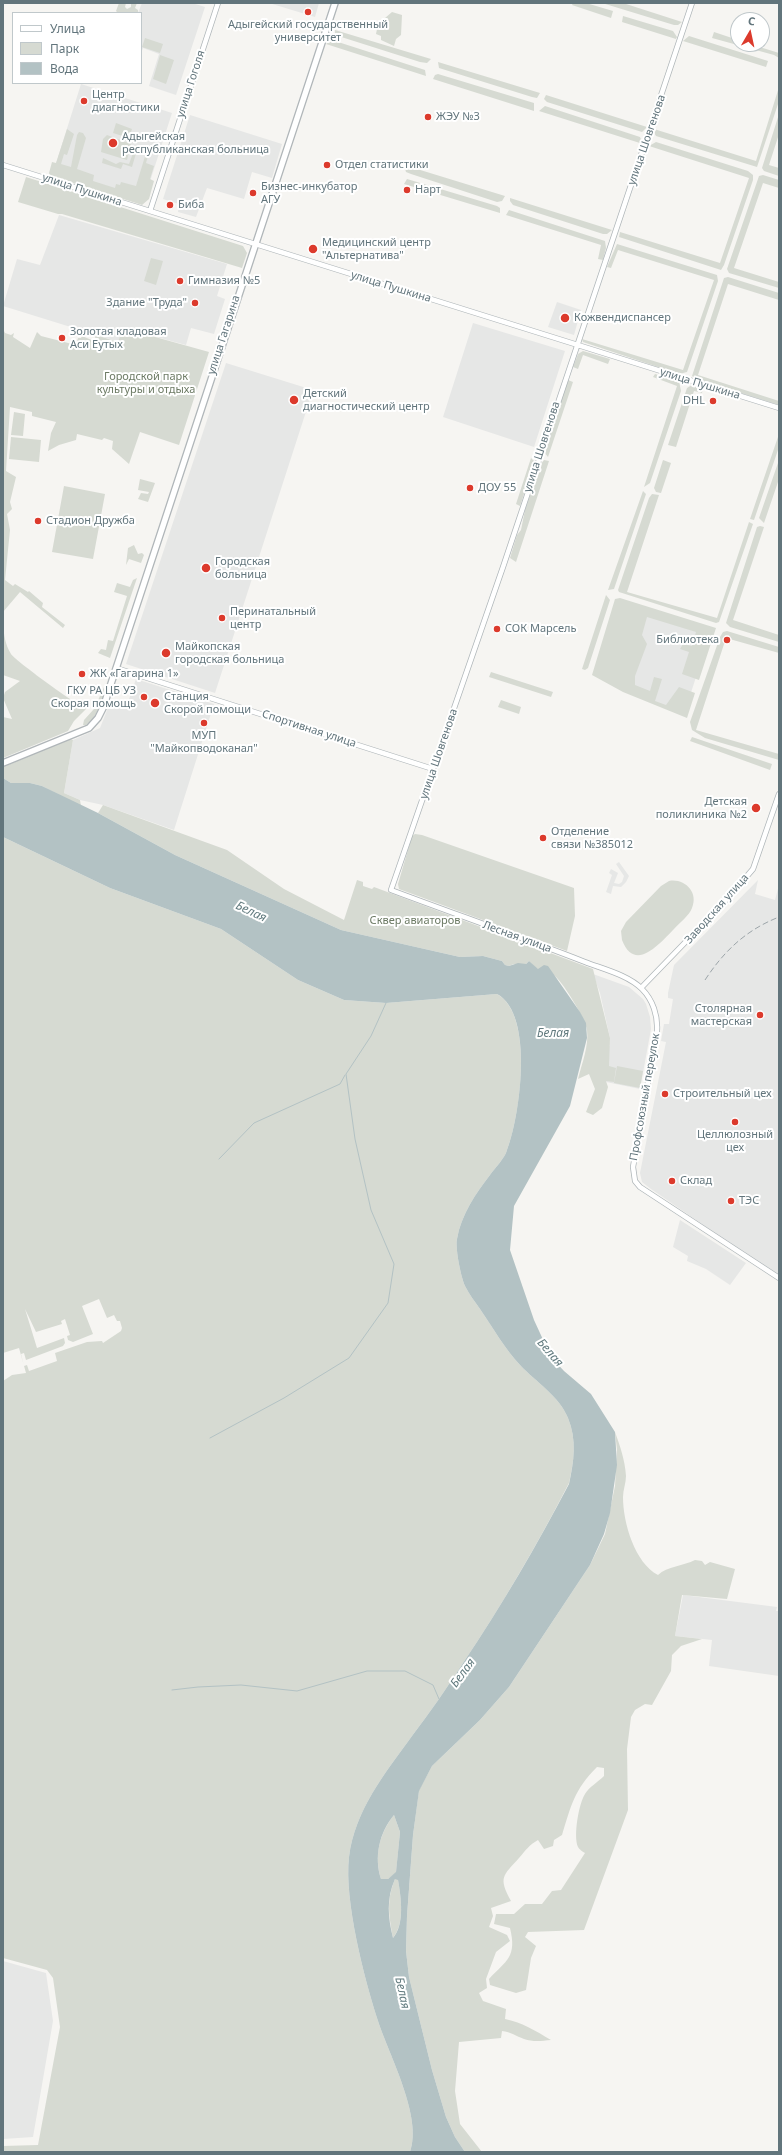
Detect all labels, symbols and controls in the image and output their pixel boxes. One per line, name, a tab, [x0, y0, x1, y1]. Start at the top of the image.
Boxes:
marker: Адыгейский государственный университет	[303, 7, 313, 17]
legend	[12, 12, 142, 84]
north arrow	[730, 12, 770, 52]
text: С	[747, 13, 756, 29]
place label: Адыгейский государственный университет	[228, 18, 388, 44]
text: Улица	[50, 20, 85, 37]
text: Парк	[50, 40, 79, 57]
street label: улица Гоголя	[174, 49, 208, 119]
text: Вода	[50, 60, 79, 77]
place label: Центр диагностики	[92, 88, 160, 114]
street label: улица Шовгенова	[625, 93, 669, 187]
marker: Центр диагностики	[79, 96, 89, 106]
place label: ЖЭУ №3	[436, 110, 480, 124]
marker: ЖЭУ №3	[423, 112, 433, 122]
place label: Адыгейская республиканская больница	[122, 130, 269, 156]
marker: Адыгейская республиканская больница	[107, 137, 119, 149]
place label: Отдел статистики	[335, 158, 429, 172]
marker: Отдел статистики	[322, 160, 332, 170]
street label: улица Пушкина	[40, 171, 124, 209]
place label: Бизнес-инкубатор АГУ	[261, 180, 358, 206]
place label: Нарт	[415, 183, 441, 197]
marker: Нарт	[402, 185, 412, 195]
marker: Бизнес-инкубатор АГУ	[248, 188, 258, 198]
place label: Биба	[178, 198, 204, 212]
marker: Биба	[165, 200, 175, 210]
place label: Медицинский центр "Альтернатива"	[322, 236, 431, 262]
marker: Медицинский центр "Альтернатива"	[307, 243, 319, 255]
street label: улица Пушкина	[349, 269, 433, 305]
place label: Гимназия №5	[188, 274, 260, 288]
marker: Гимназия №5	[175, 276, 185, 286]
street label: улица Гагарина	[205, 294, 243, 376]
place label: Здание "Труда"	[106, 296, 187, 310]
marker: Здание "Труда"	[190, 298, 200, 308]
place label: Кожвендиспансер	[574, 311, 671, 325]
marker: Кожвендиспансер	[559, 312, 571, 324]
place label: Золотая кладовая Аси Еутых	[70, 325, 166, 351]
marker: Золотая кладовая Аси Еутых	[57, 333, 67, 343]
street label: улица Пушкина	[658, 366, 742, 402]
park label: Городской парк культуры и отдыха	[97, 370, 195, 396]
place label: Детский диагностический центр	[303, 387, 430, 413]
marker: Детский диагностический центр	[288, 394, 300, 406]
place label: DHL	[683, 394, 705, 408]
marker: DHL	[708, 396, 718, 406]
street label: улица Шовгенова	[521, 400, 563, 494]
place label: ДОУ 55	[478, 481, 516, 495]
marker: ДОУ 55	[465, 483, 475, 493]
place label: Стадион Дружба	[46, 514, 135, 528]
marker: Стадион Дружба	[33, 516, 43, 526]
place label: Городская больница	[215, 555, 270, 581]
marker: Городская больница	[200, 562, 212, 574]
place label: Перинатальный центр	[230, 605, 316, 631]
marker: Перинатальный центр	[217, 613, 227, 623]
place label: СОК Марсель	[505, 622, 577, 636]
marker: СОК Марсель	[492, 624, 502, 634]
place label: Библиотека	[656, 633, 719, 647]
marker: Библиотека	[722, 635, 732, 645]
place label: Майкопская городская больница	[175, 640, 284, 666]
marker: Майкопская городская больница	[160, 647, 172, 659]
place label: ЖК «Гагарина 1»	[90, 667, 179, 681]
marker: ЖК «Гагарина 1»	[77, 669, 87, 679]
place label: ГКУ РА ЦБ УЗ Скорая помощь	[51, 684, 136, 710]
place label: Станция Скорой помощи	[164, 690, 251, 716]
marker: ГКУ РА ЦБ УЗ Скорая помощь	[139, 692, 149, 702]
marker: Станция Скорой помощи	[149, 697, 161, 709]
street label: улица Шовгенова	[417, 707, 461, 801]
street label: Спортивная улица	[260, 708, 358, 750]
marker: МУП "Майкопводоканал"	[199, 718, 209, 728]
place label: МУП "Майкопводоканал"	[150, 729, 258, 755]
place label: Детская поликлиника №2	[656, 795, 747, 821]
marker: Детская поликлиника №2	[750, 802, 762, 814]
place label: Отделение связи №385012	[551, 825, 633, 851]
marker: Отделение связи №385012	[538, 833, 548, 843]
street label: Заводская улица	[682, 871, 752, 947]
water label: Белая	[233, 899, 269, 925]
park label: Сквер авиаторов	[370, 914, 460, 928]
street label: Лесная улица	[481, 918, 553, 956]
place label: Столярная мастерская	[691, 1002, 752, 1028]
marker: Столярная мастерская	[755, 1010, 765, 1020]
water label: Белая	[537, 1027, 569, 1041]
street label: Профсоюзный переулок	[627, 1032, 663, 1162]
place label: Строительный цех	[673, 1087, 772, 1101]
marker: Строительный цех	[660, 1089, 670, 1099]
marker: Целлюлозный цех	[730, 1117, 740, 1127]
place label: Целлюлозный цех	[697, 1128, 773, 1154]
place label: Склад	[680, 1174, 712, 1188]
marker: Склад	[667, 1176, 677, 1186]
place label: ТЭС	[739, 1194, 759, 1208]
marker: ТЭС	[726, 1196, 736, 1206]
water label: Белая	[534, 1336, 566, 1370]
water label: Белая	[448, 1656, 478, 1690]
water label: Белая	[392, 1976, 412, 2010]

